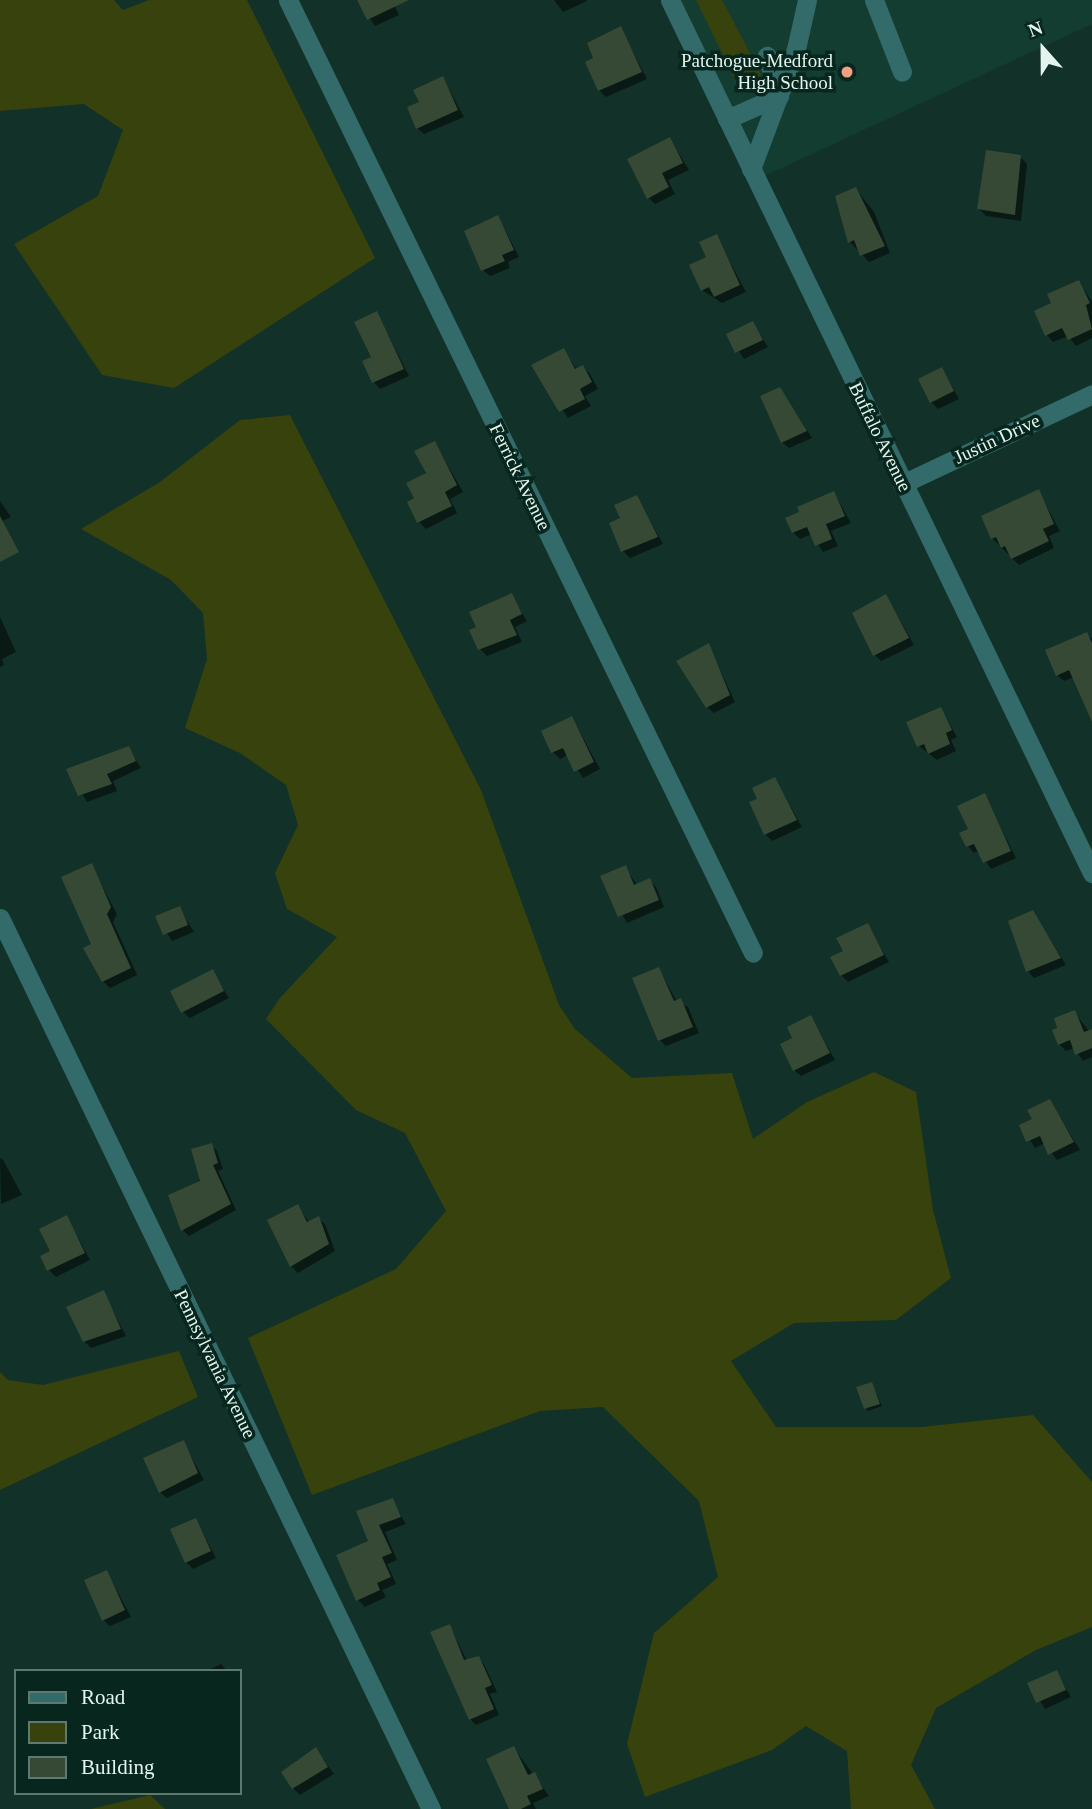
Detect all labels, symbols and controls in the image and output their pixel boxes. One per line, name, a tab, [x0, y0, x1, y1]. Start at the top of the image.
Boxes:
north arrow	[1008, 14, 1078, 84]
text: N	[1025, 17, 1045, 41]
place label: Patchogue-Medford High School	[681, 50, 833, 94]
marker: Patchogue-Medford High School	[839, 64, 855, 80]
street label: Buffalo Avenue	[843, 378, 917, 496]
street label: Justin Drive	[950, 409, 1044, 469]
street label: Ferrick Avenue	[484, 419, 556, 535]
street label: Pennsylvania Avenue	[169, 1285, 261, 1443]
legend	[14, 1669, 242, 1795]
text: Road	[81, 1685, 125, 1709]
text: Park	[81, 1720, 120, 1744]
text: Building	[81, 1755, 155, 1779]

